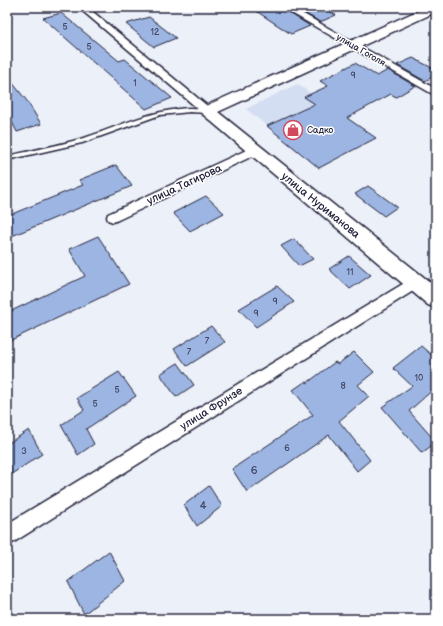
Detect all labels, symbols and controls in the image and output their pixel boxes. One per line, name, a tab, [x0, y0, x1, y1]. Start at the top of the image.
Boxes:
house number: 5	[62, 22, 68, 33]
house number: 12	[151, 27, 160, 38]
street label: улица Гоголя	[334, 32, 387, 69]
house number: 5	[86, 42, 92, 53]
house number: 9	[350, 70, 356, 81]
house number: 1	[133, 78, 137, 89]
shop icon: Садко	[282, 119, 304, 141]
place label: Садко	[307, 125, 334, 136]
street label: улица Тагирова	[145, 161, 224, 207]
street label: улица Нуриманова	[279, 170, 363, 241]
house number: 11	[347, 267, 353, 278]
house number: 9	[272, 296, 278, 307]
house number: 9	[253, 308, 259, 319]
house number: 7	[205, 336, 210, 347]
house number: 7	[187, 347, 192, 358]
house number: 10	[415, 373, 423, 384]
house number: 8	[340, 381, 346, 392]
street label: улица Фрунзе	[178, 384, 245, 433]
house number: 5	[114, 385, 120, 396]
house number: 5	[92, 399, 98, 410]
house number: 6	[284, 443, 290, 454]
house number: 3	[21, 446, 27, 457]
house number: 6	[251, 464, 258, 477]
house number: 4	[200, 499, 207, 512]

